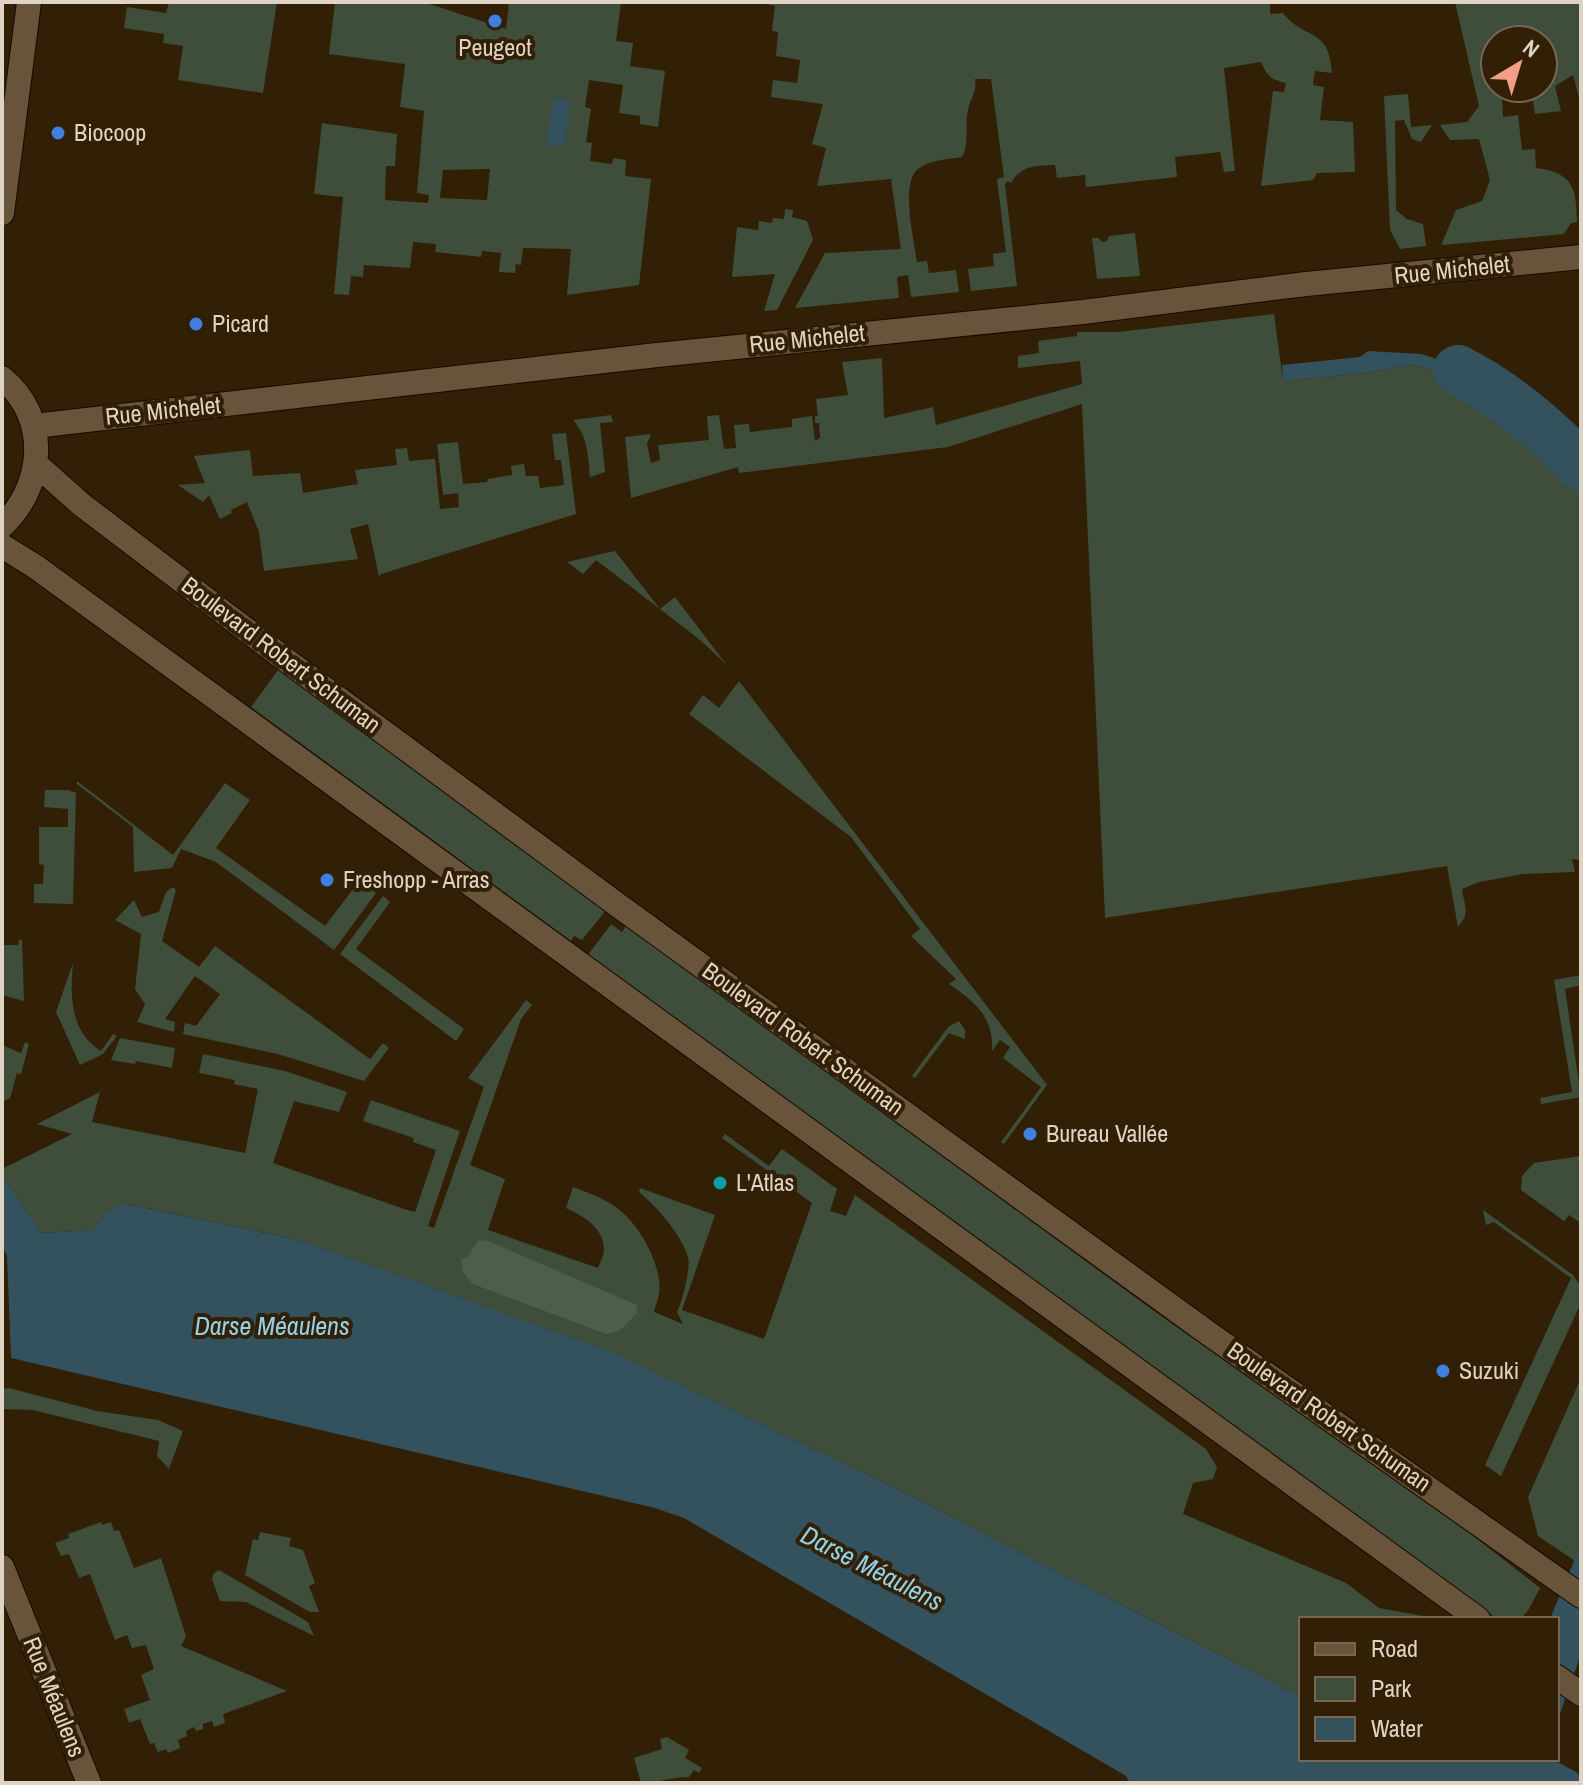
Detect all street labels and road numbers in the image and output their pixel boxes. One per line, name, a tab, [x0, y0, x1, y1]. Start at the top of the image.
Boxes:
street label: Rue Michelet	[1393, 247, 1512, 291]
street label: Rue Michelet	[748, 316, 867, 360]
street label: Rue Michelet	[104, 388, 223, 432]
street label: Boulevard Robert Schuman	[175, 569, 388, 740]
street label: Boulevard Robert Schuman	[696, 954, 911, 1122]
street label: Boulevard Robert Schuman	[1221, 1334, 1438, 1499]
street label: Rue Méaulens	[16, 1632, 94, 1761]

